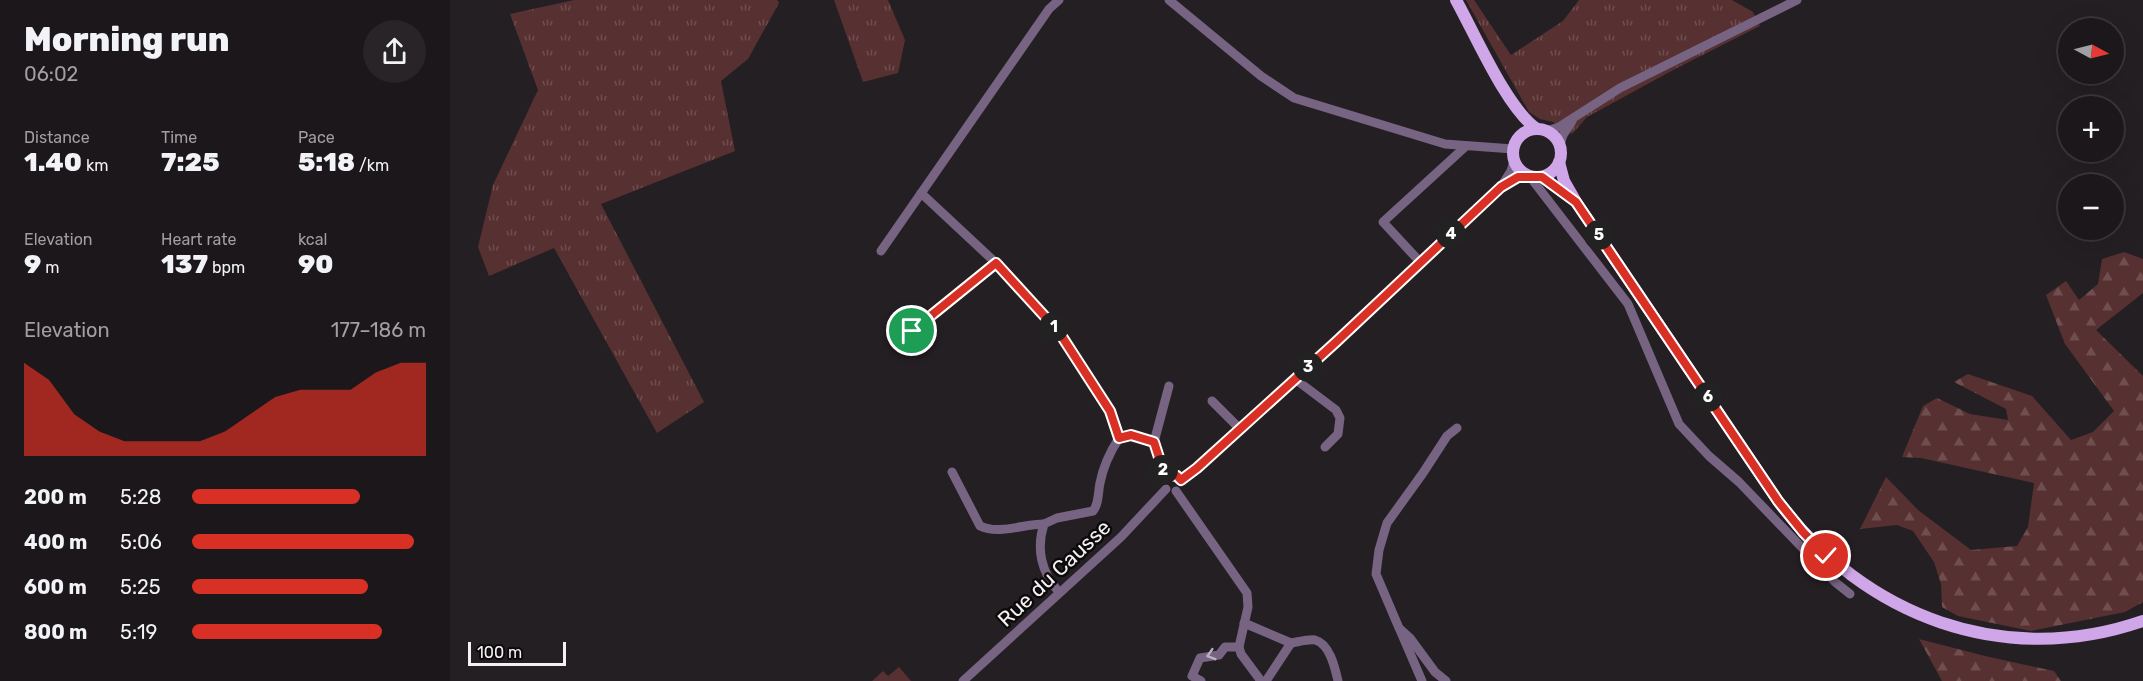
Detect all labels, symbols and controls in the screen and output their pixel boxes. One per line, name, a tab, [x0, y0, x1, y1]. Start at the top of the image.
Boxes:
north arrow	[2058, 18, 2124, 84]
map controls	[2058, 18, 2124, 240]
text: Morning run	[24, 20, 229, 59]
button: share	[363, 20, 426, 83]
text: 06:02	[24, 62, 78, 86]
button: +	[2058, 96, 2124, 162]
text: Distance	[24, 128, 90, 147]
text: Time	[161, 128, 197, 147]
text: Pace	[298, 128, 335, 147]
text: 1.40	[24, 147, 82, 178]
text: 7:25	[161, 147, 220, 178]
text: 5:18	[298, 147, 355, 178]
text: km	[82, 156, 108, 175]
text: /km	[355, 156, 389, 175]
button: −	[2058, 174, 2124, 240]
pin: 4	[1436, 219, 1466, 249]
pin: 5	[1584, 220, 1614, 250]
text: 4	[1446, 224, 1456, 243]
text: 5	[1594, 225, 1604, 244]
text: Elevation	[24, 230, 93, 249]
text: Heart rate	[161, 230, 236, 249]
text: kcal	[298, 230, 327, 249]
text: 9	[24, 249, 41, 280]
text: 137	[161, 249, 208, 280]
text: 90	[298, 249, 333, 280]
text: m	[41, 258, 59, 277]
text: bpm	[208, 258, 245, 277]
pin	[886, 305, 937, 356]
pin: 1	[1039, 312, 1069, 342]
icon: arrive	[895, 314, 928, 347]
text: 1	[1050, 317, 1058, 336]
text: Elevation	[24, 318, 110, 342]
text: 177–186 m	[331, 318, 426, 342]
pin: 3	[1293, 352, 1323, 382]
text: 3	[1303, 357, 1313, 376]
pin: 6	[1693, 382, 1723, 412]
text: 6	[1703, 387, 1713, 406]
pin: 2	[1148, 455, 1178, 485]
text: 2	[1158, 460, 1168, 479]
text: 200 m	[24, 485, 87, 509]
text: 5:28	[120, 485, 161, 509]
street label: Rue du Causse	[992, 514, 1116, 632]
text: 400 m	[24, 530, 87, 554]
text: 5:06	[120, 530, 162, 554]
pin	[1800, 530, 1851, 581]
icon: check	[1809, 539, 1842, 572]
text: 600 m	[24, 575, 87, 599]
text: 5:25	[120, 575, 161, 599]
text: 800 m	[24, 620, 87, 644]
text: 5:19	[120, 620, 157, 644]
scale bar	[468, 639, 566, 666]
text: 100 m	[477, 643, 522, 662]
one-way arrow	[1206, 648, 1217, 660]

